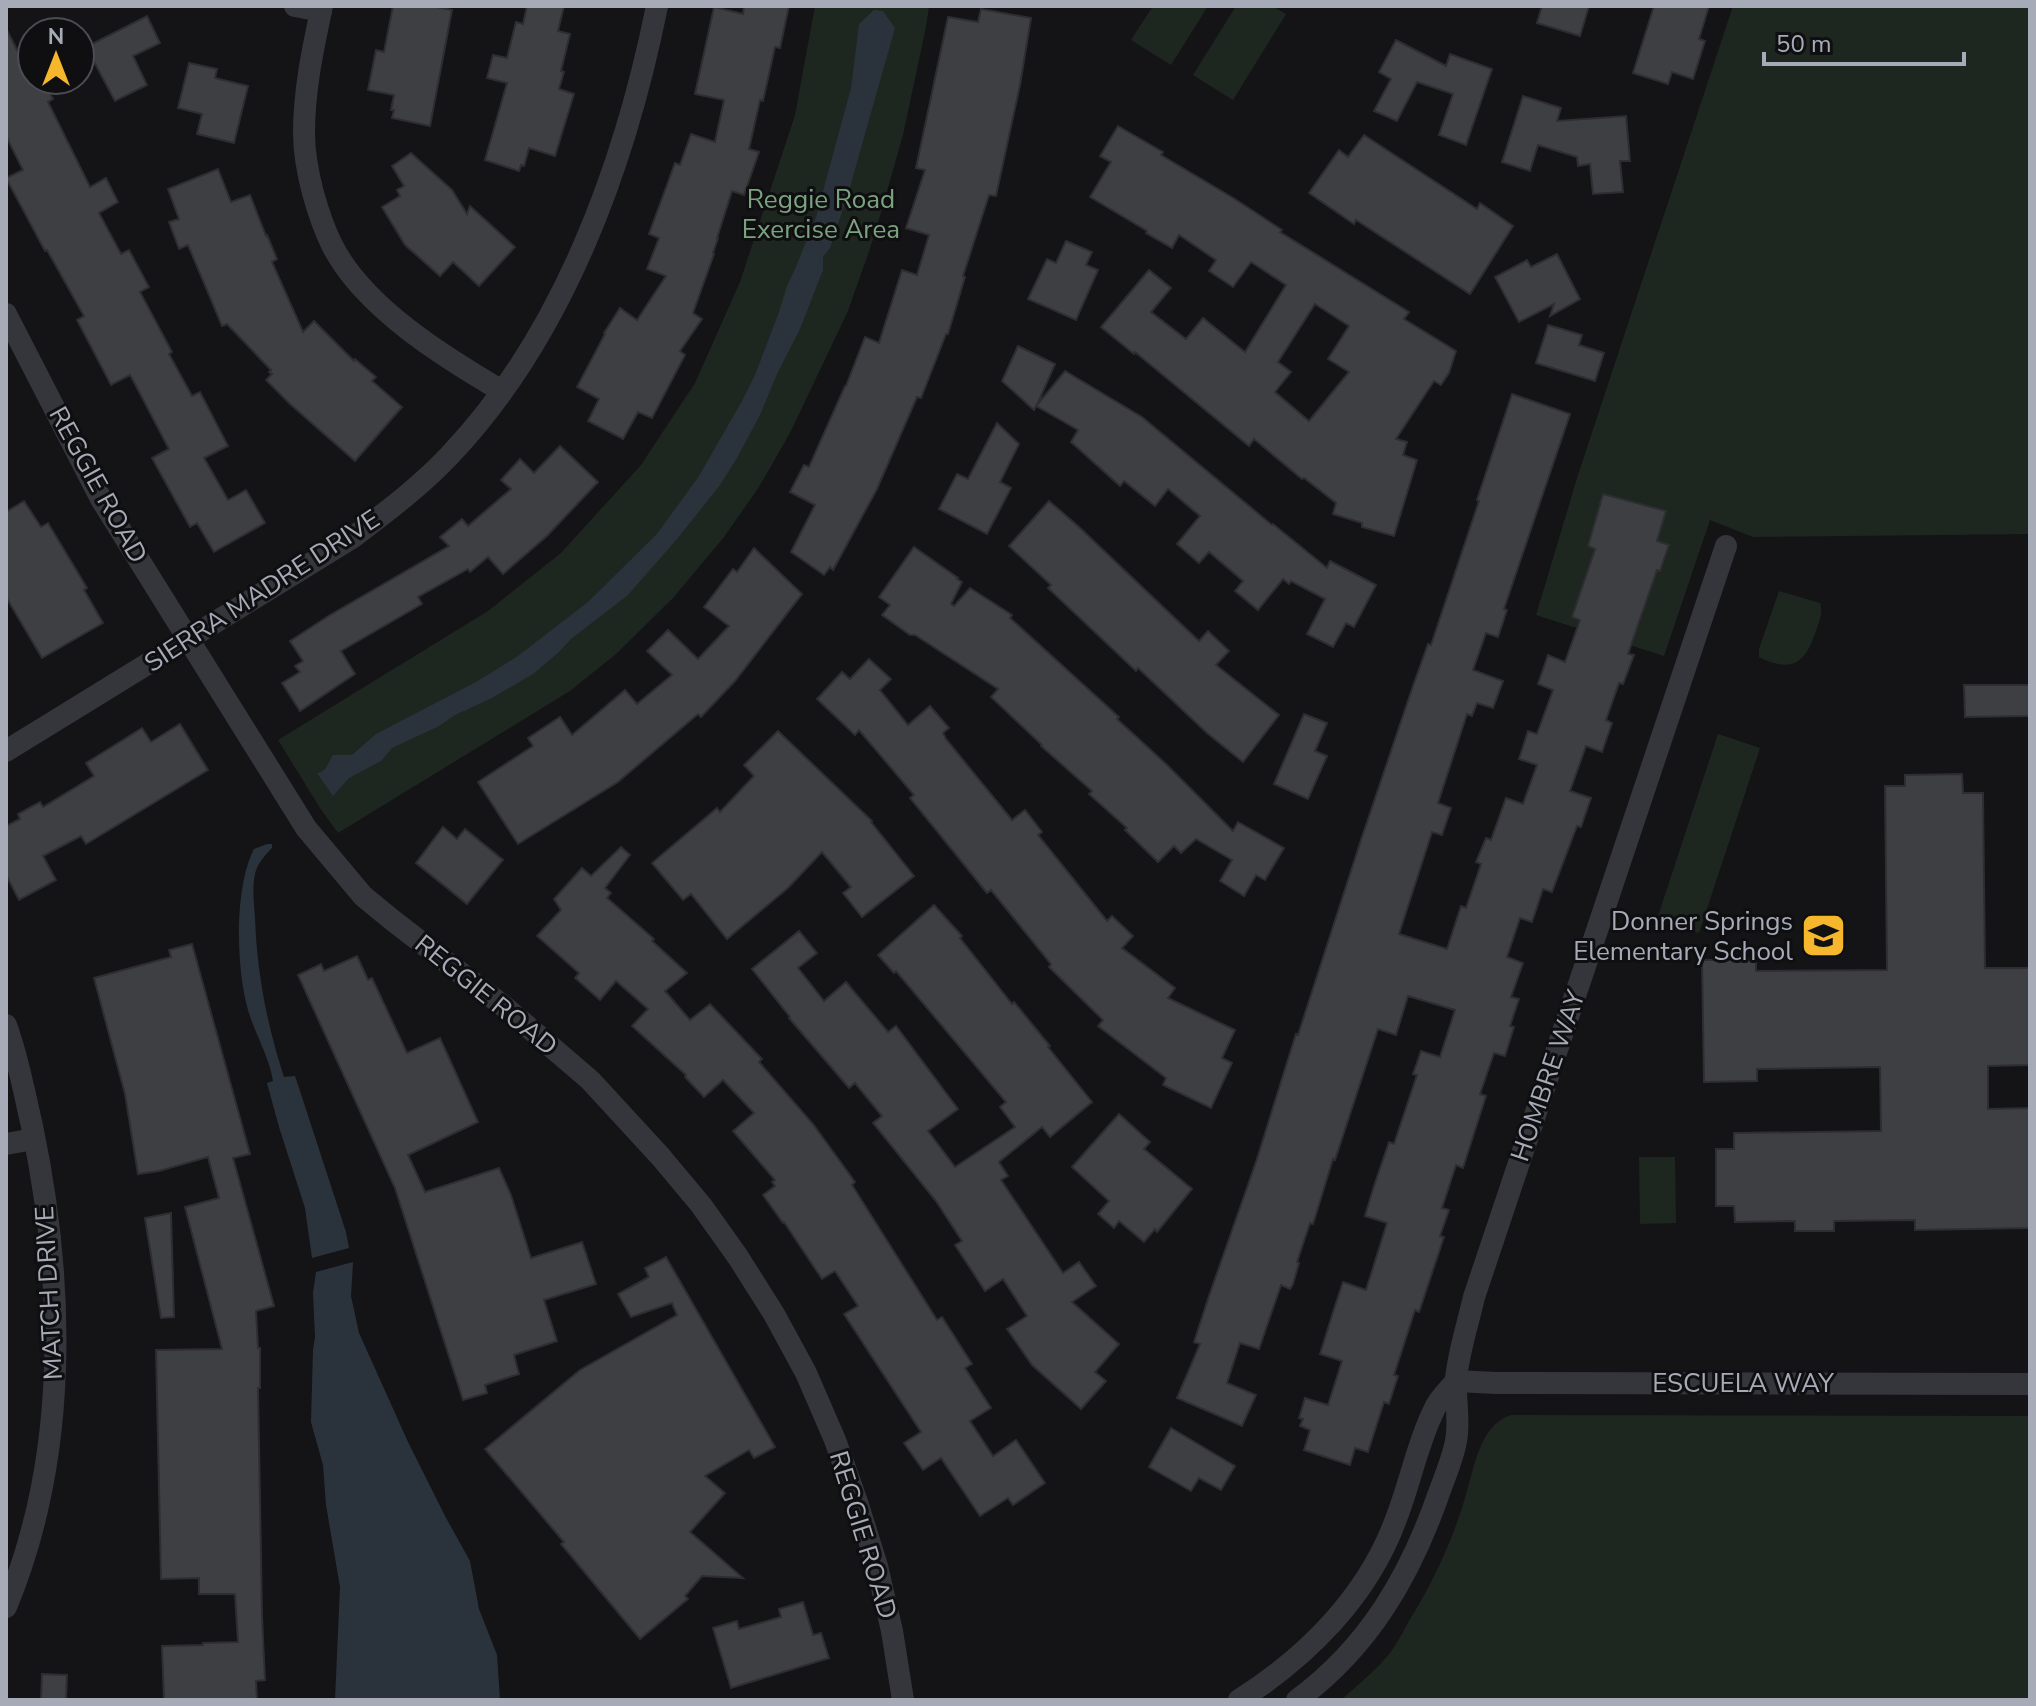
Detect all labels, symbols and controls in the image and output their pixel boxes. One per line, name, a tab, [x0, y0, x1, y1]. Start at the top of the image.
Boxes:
north arrow	[16, 16, 96, 96]
scale bar	[1764, 16, 1964, 66]
text: N	[48, 22, 64, 52]
text: 50 m	[1776, 28, 1832, 60]
park label: Reggie Road Exercise Area	[742, 182, 900, 247]
street label: REGGIE ROAD	[41, 400, 155, 570]
street label: SIERRA MADRE DRIVE	[138, 502, 386, 680]
place label: Donner Springs Elementary School	[1573, 904, 1793, 969]
school or university icon: Donner Springs Elementary School	[1800, 912, 1848, 960]
street label: REGGIE ROAD	[407, 927, 565, 1063]
street label: HOMBRE WAY	[1502, 985, 1594, 1166]
street label: MATCH DRIVE	[27, 1205, 71, 1381]
street label: ESCUELA WAY	[1652, 1366, 1834, 1401]
street label: REGGIE ROAD	[821, 1447, 905, 1623]

